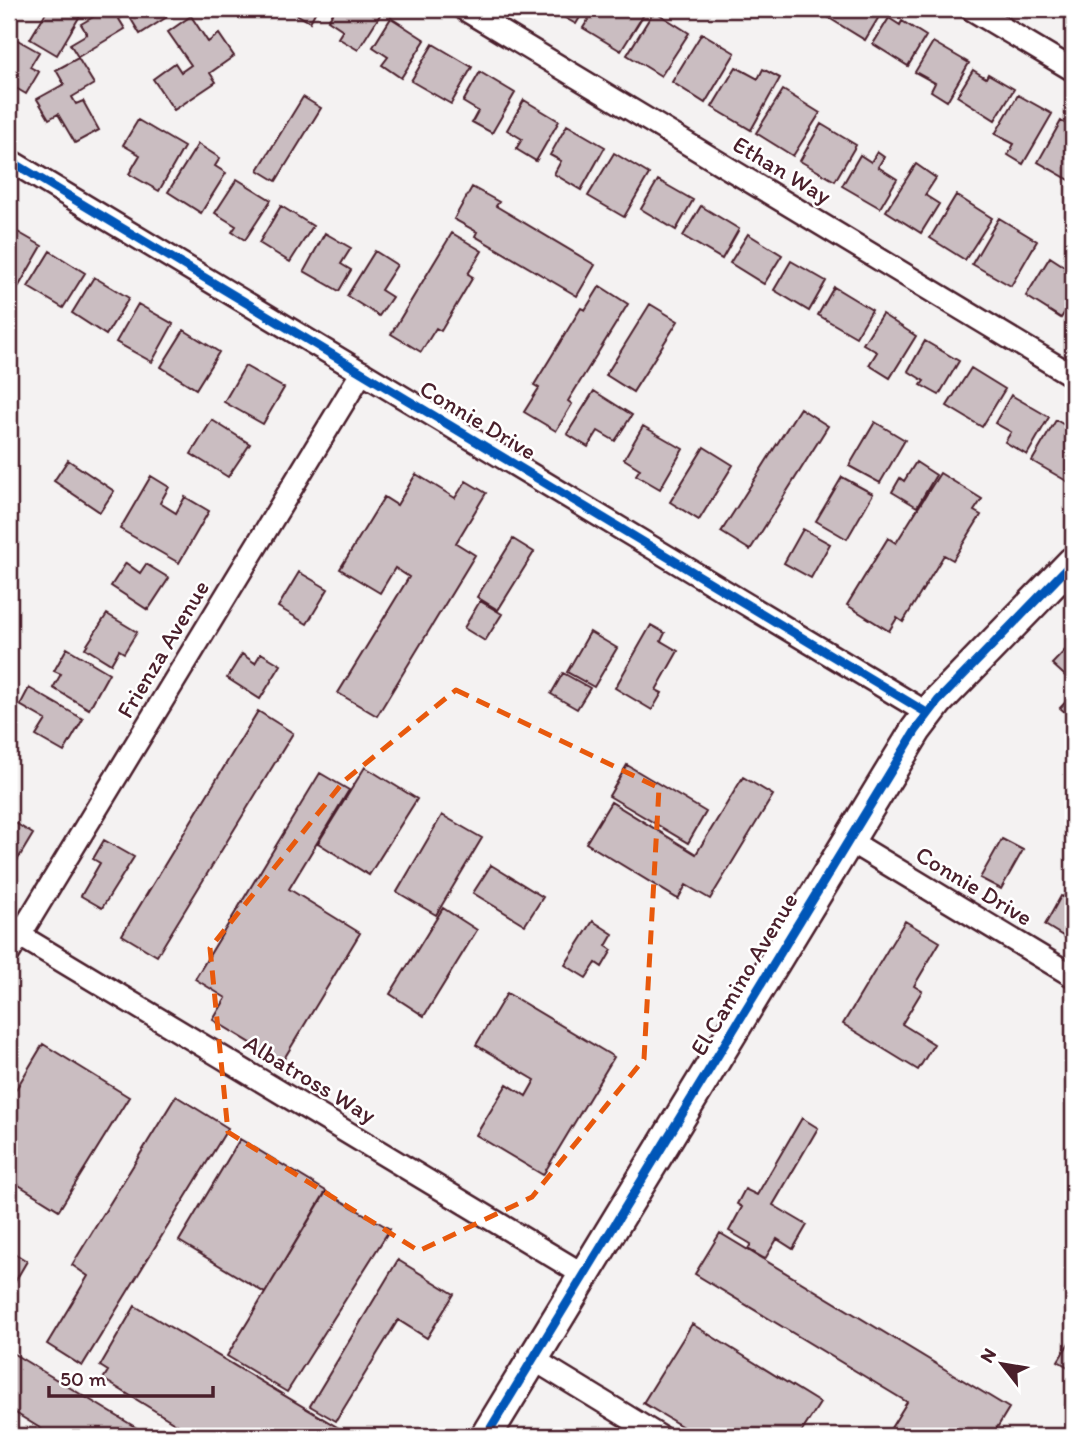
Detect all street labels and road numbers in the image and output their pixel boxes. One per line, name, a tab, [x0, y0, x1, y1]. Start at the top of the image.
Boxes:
street label: Ethan Way	[728, 129, 837, 210]
street label: Connie Drive	[415, 373, 542, 466]
street label: Frienza Avenue	[110, 574, 215, 723]
street label: Connie Drive	[911, 839, 1038, 932]
street label: El Camino Avenue	[683, 887, 804, 1061]
street label: Albatross Way	[239, 1028, 382, 1129]

